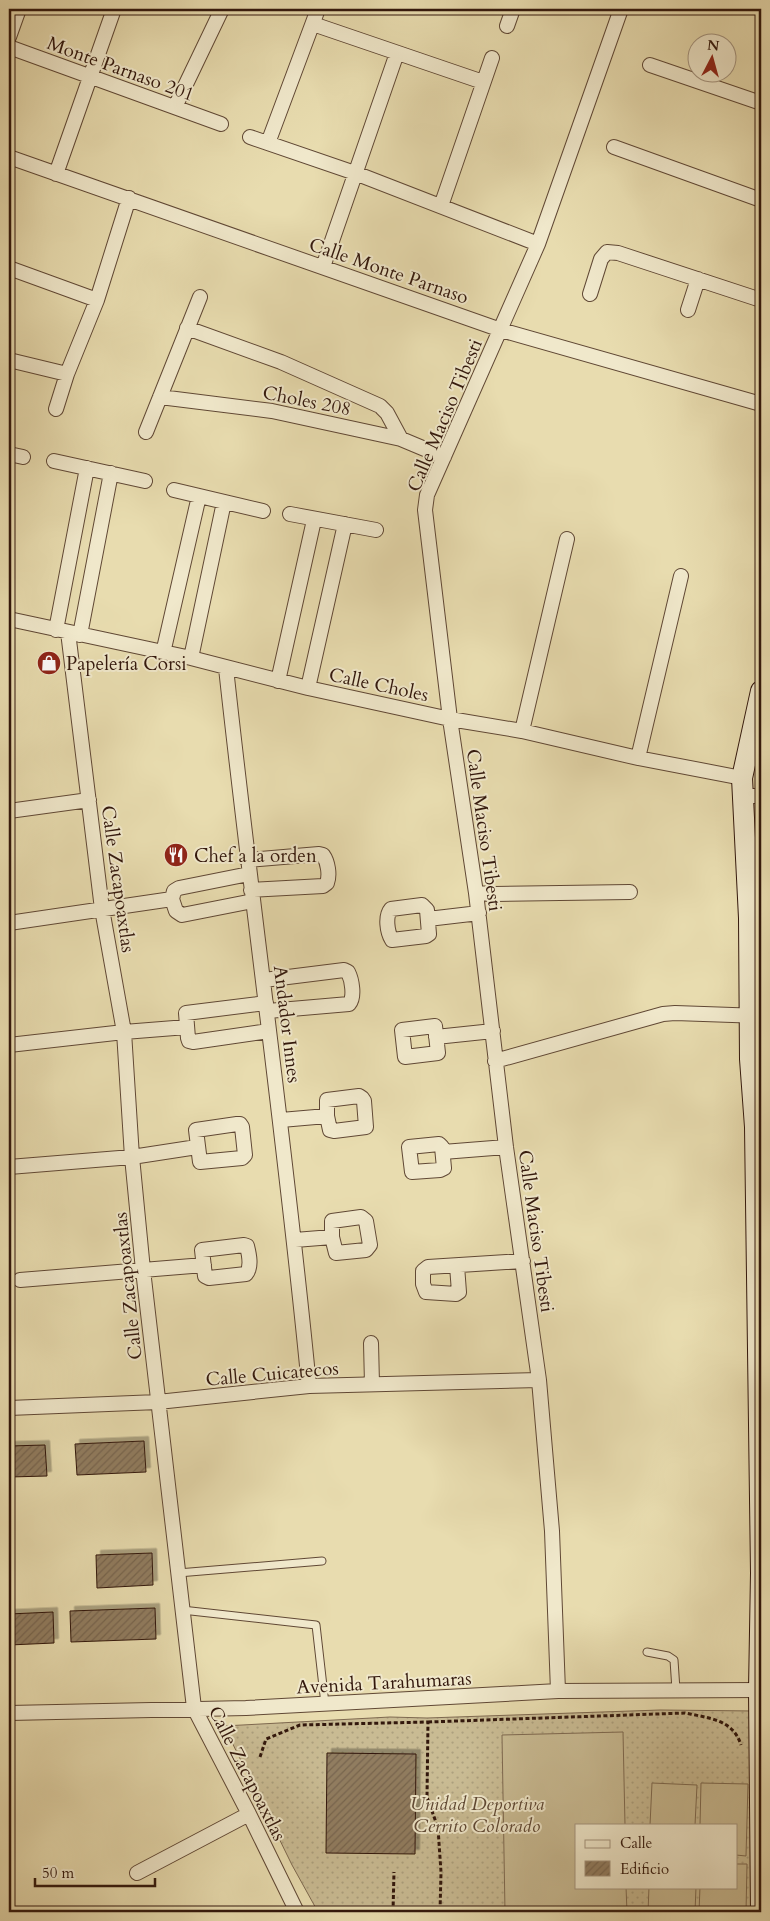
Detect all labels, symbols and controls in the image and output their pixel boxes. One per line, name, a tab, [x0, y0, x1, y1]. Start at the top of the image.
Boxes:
street label: Monte Parnaso 201	[43, 30, 198, 108]
north arrow	[688, 32, 738, 82]
text: N	[706, 35, 720, 56]
street label: Calle Monte Parnaso	[306, 231, 472, 310]
street label: Calle Maciso Tibesti	[401, 335, 489, 496]
street label: Choles 208	[260, 380, 353, 422]
shop icon: Papelería Corsi	[36, 650, 62, 676]
place label: Papelería Corsi	[66, 651, 187, 677]
street label: Calle Choles	[327, 662, 431, 708]
street label: Calle Maciso Tibesti	[460, 747, 508, 913]
street label: Calle Zacapoaxtlas	[95, 804, 141, 954]
restaurant icon: Chef a la orden	[163, 842, 189, 868]
place label: Chef a la orden	[194, 843, 317, 869]
street label: Andador Innes	[267, 964, 307, 1084]
street label: Calle Maciso Tibesti	[512, 1148, 560, 1314]
street label: Calle Zacapoaxtlas	[107, 1211, 149, 1361]
street label: Calle Cuicatecos	[205, 1355, 340, 1393]
street label: Avenida Tarahumaras	[296, 1665, 472, 1701]
street label: Calle Zacapoaxtlas	[202, 1702, 292, 1845]
park label: Unidad Deportiva Cerrito Colorado	[410, 1791, 545, 1839]
legend	[575, 1824, 738, 1888]
text: Calle	[620, 1833, 653, 1853]
scale bar	[35, 1856, 155, 1888]
text: Edificio	[620, 1859, 669, 1879]
text: 50 m	[42, 1863, 74, 1883]

